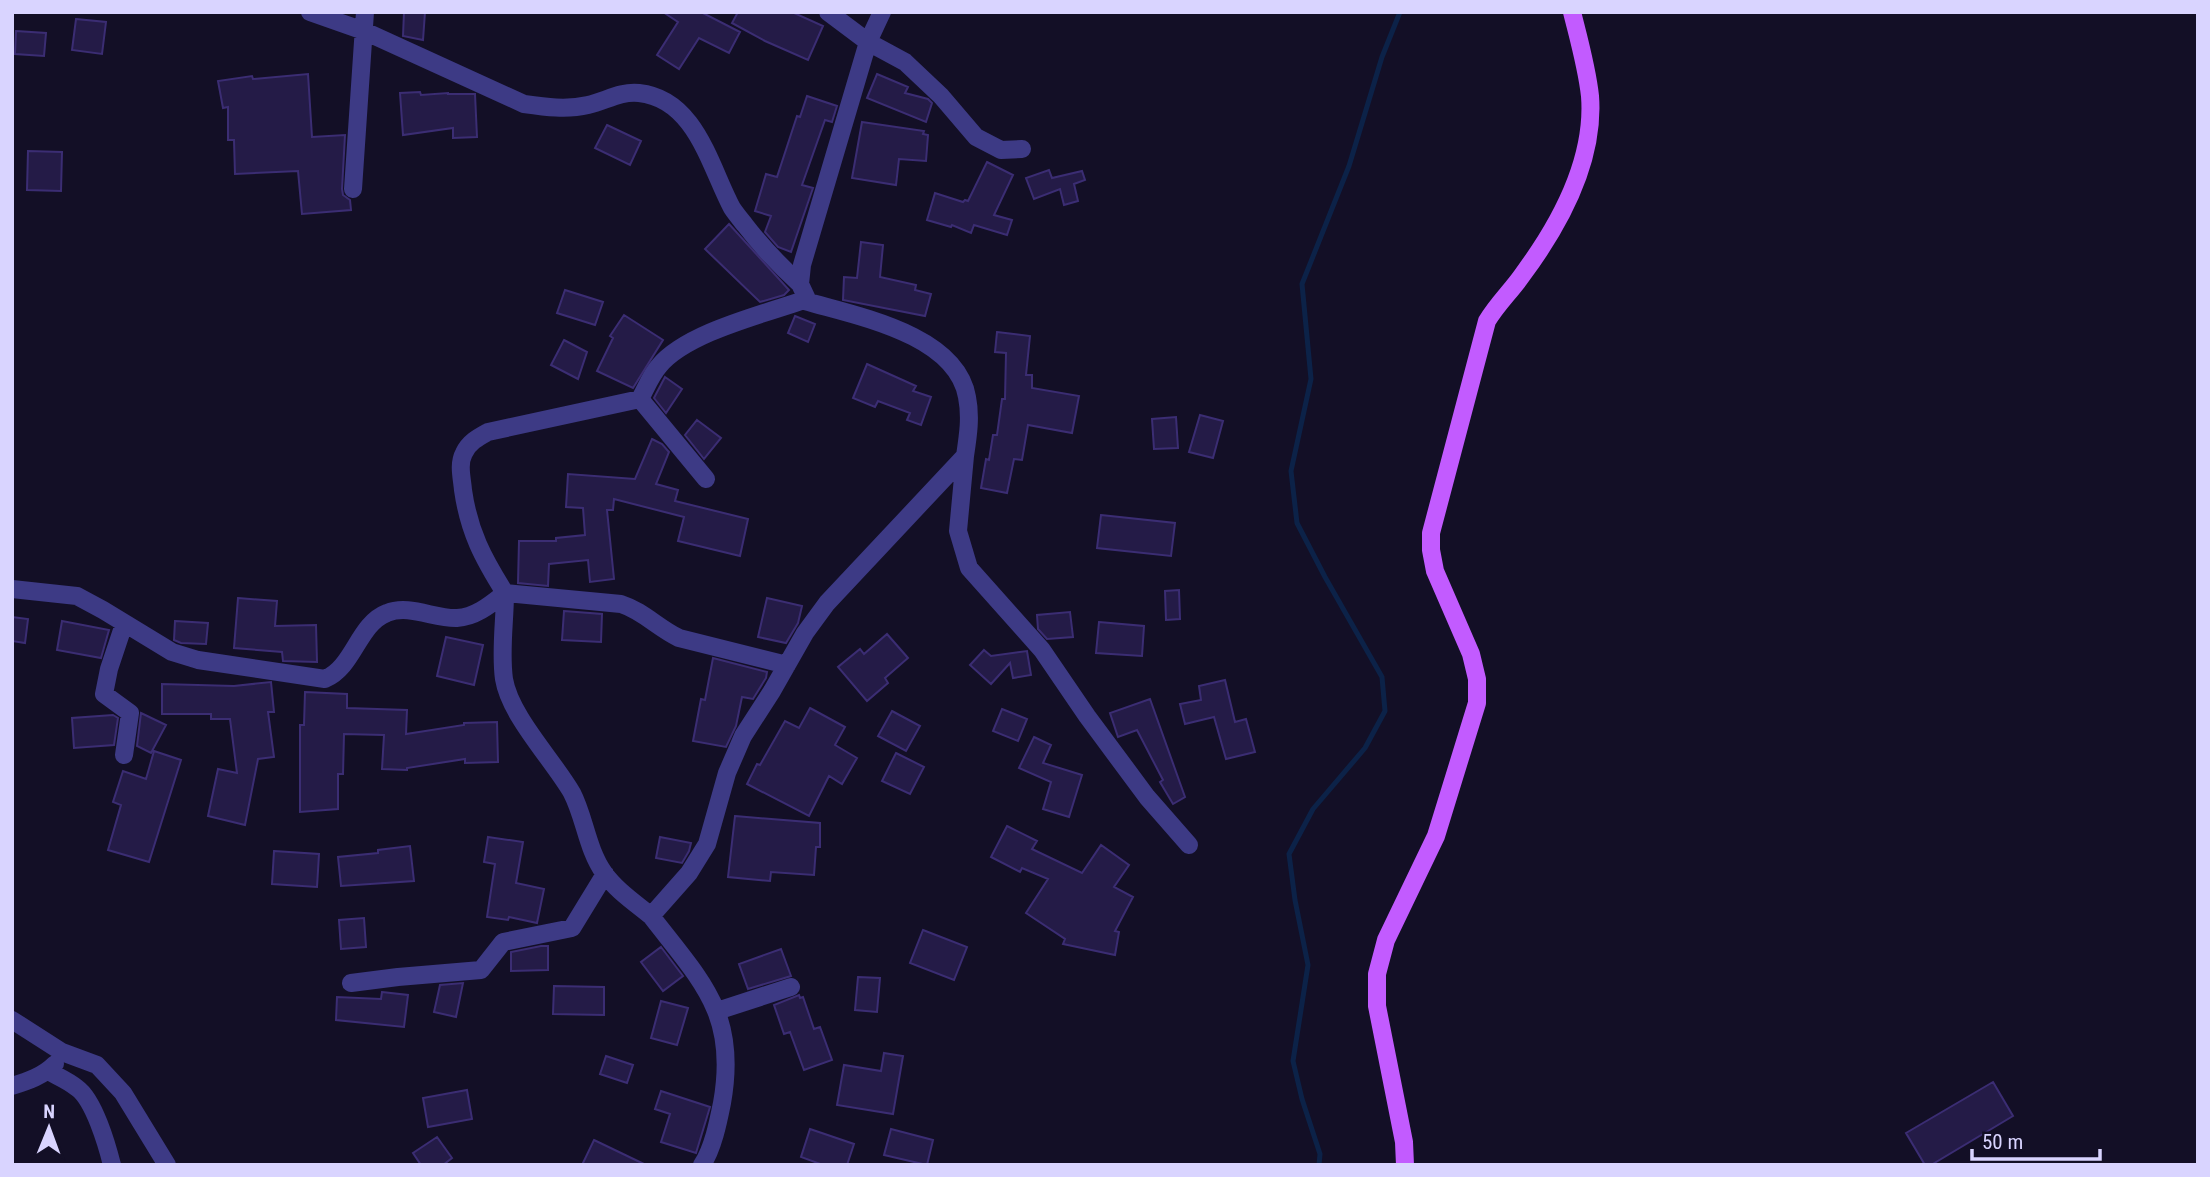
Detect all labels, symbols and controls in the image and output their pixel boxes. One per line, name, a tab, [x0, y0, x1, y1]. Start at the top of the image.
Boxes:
north arrow	[14, 1093, 84, 1163]
text: N	[43, 1100, 55, 1123]
scale bar	[1972, 1118, 2100, 1162]
text: 50 m	[1982, 1130, 2023, 1154]

